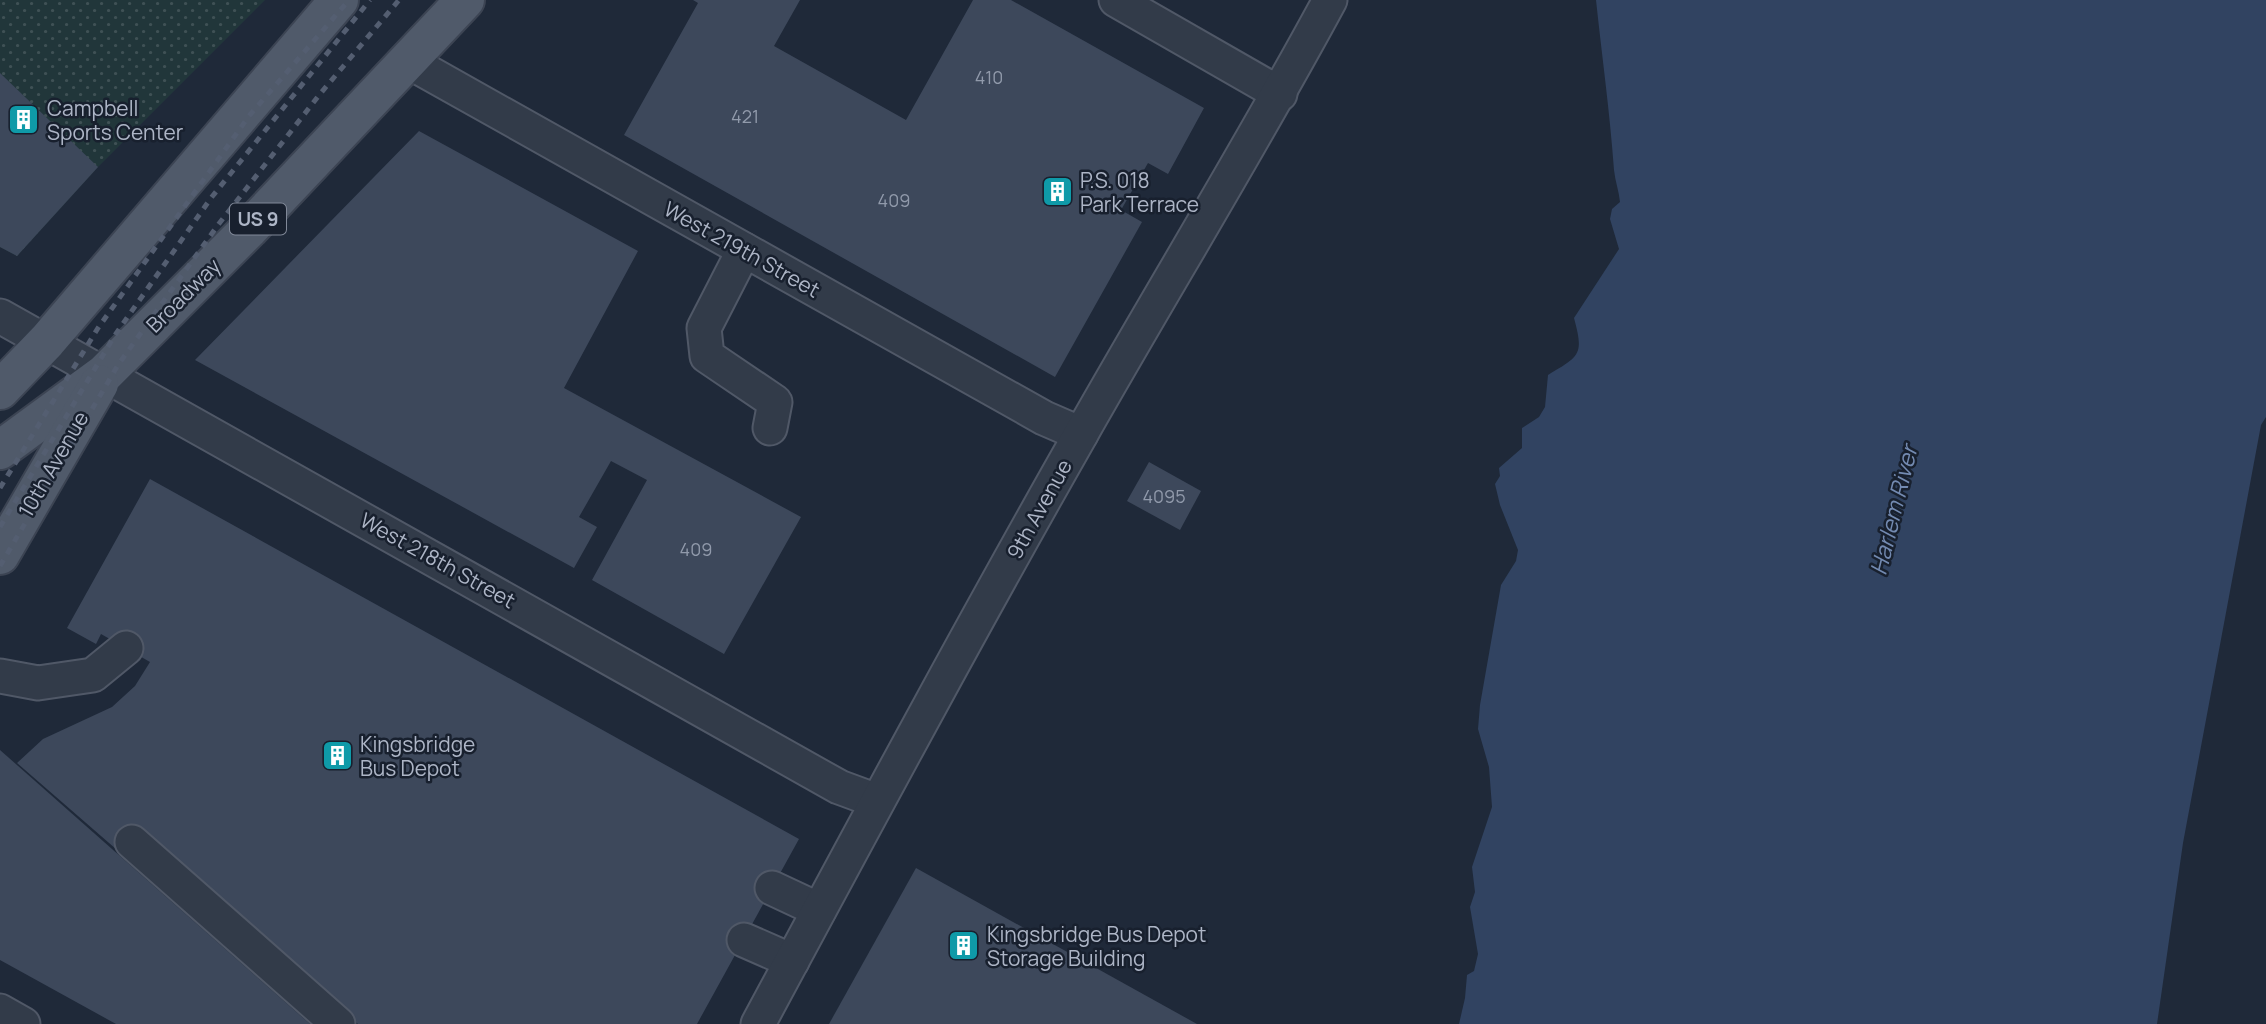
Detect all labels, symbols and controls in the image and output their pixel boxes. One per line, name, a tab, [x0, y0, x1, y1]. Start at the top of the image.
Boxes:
house number: 410	[975, 65, 1003, 89]
place label: Campbell Sports Center	[47, 94, 184, 146]
building icon: Campbell Sports Center	[7, 103, 41, 137]
house number: 421	[731, 104, 759, 128]
place label: P.S. 018 Park Terrace	[1080, 166, 1199, 218]
building icon: P.S. 018 Park Terrace	[1040, 175, 1074, 209]
house number: 409	[878, 188, 910, 212]
street label: West 219th Street	[659, 195, 825, 303]
road number: US 9	[230, 204, 286, 234]
street label: Broadway	[140, 252, 226, 338]
street label: 10th Avenue	[11, 406, 95, 522]
water label: Harlem River	[1861, 439, 1925, 578]
street label: 9th Avenue	[1000, 454, 1078, 564]
house number: 4095	[1142, 484, 1186, 508]
street label: West 218th Street	[355, 506, 521, 614]
house number: 409	[680, 537, 712, 561]
place label: Kingsbridge Bus Depot	[360, 730, 475, 782]
building icon: Kingsbridge Bus Depot	[320, 739, 354, 773]
place label: Kingsbridge Bus Depot Storage Building	[987, 920, 1206, 972]
building icon: Kingsbridge Bus Depot Storage Building	[947, 929, 981, 963]

